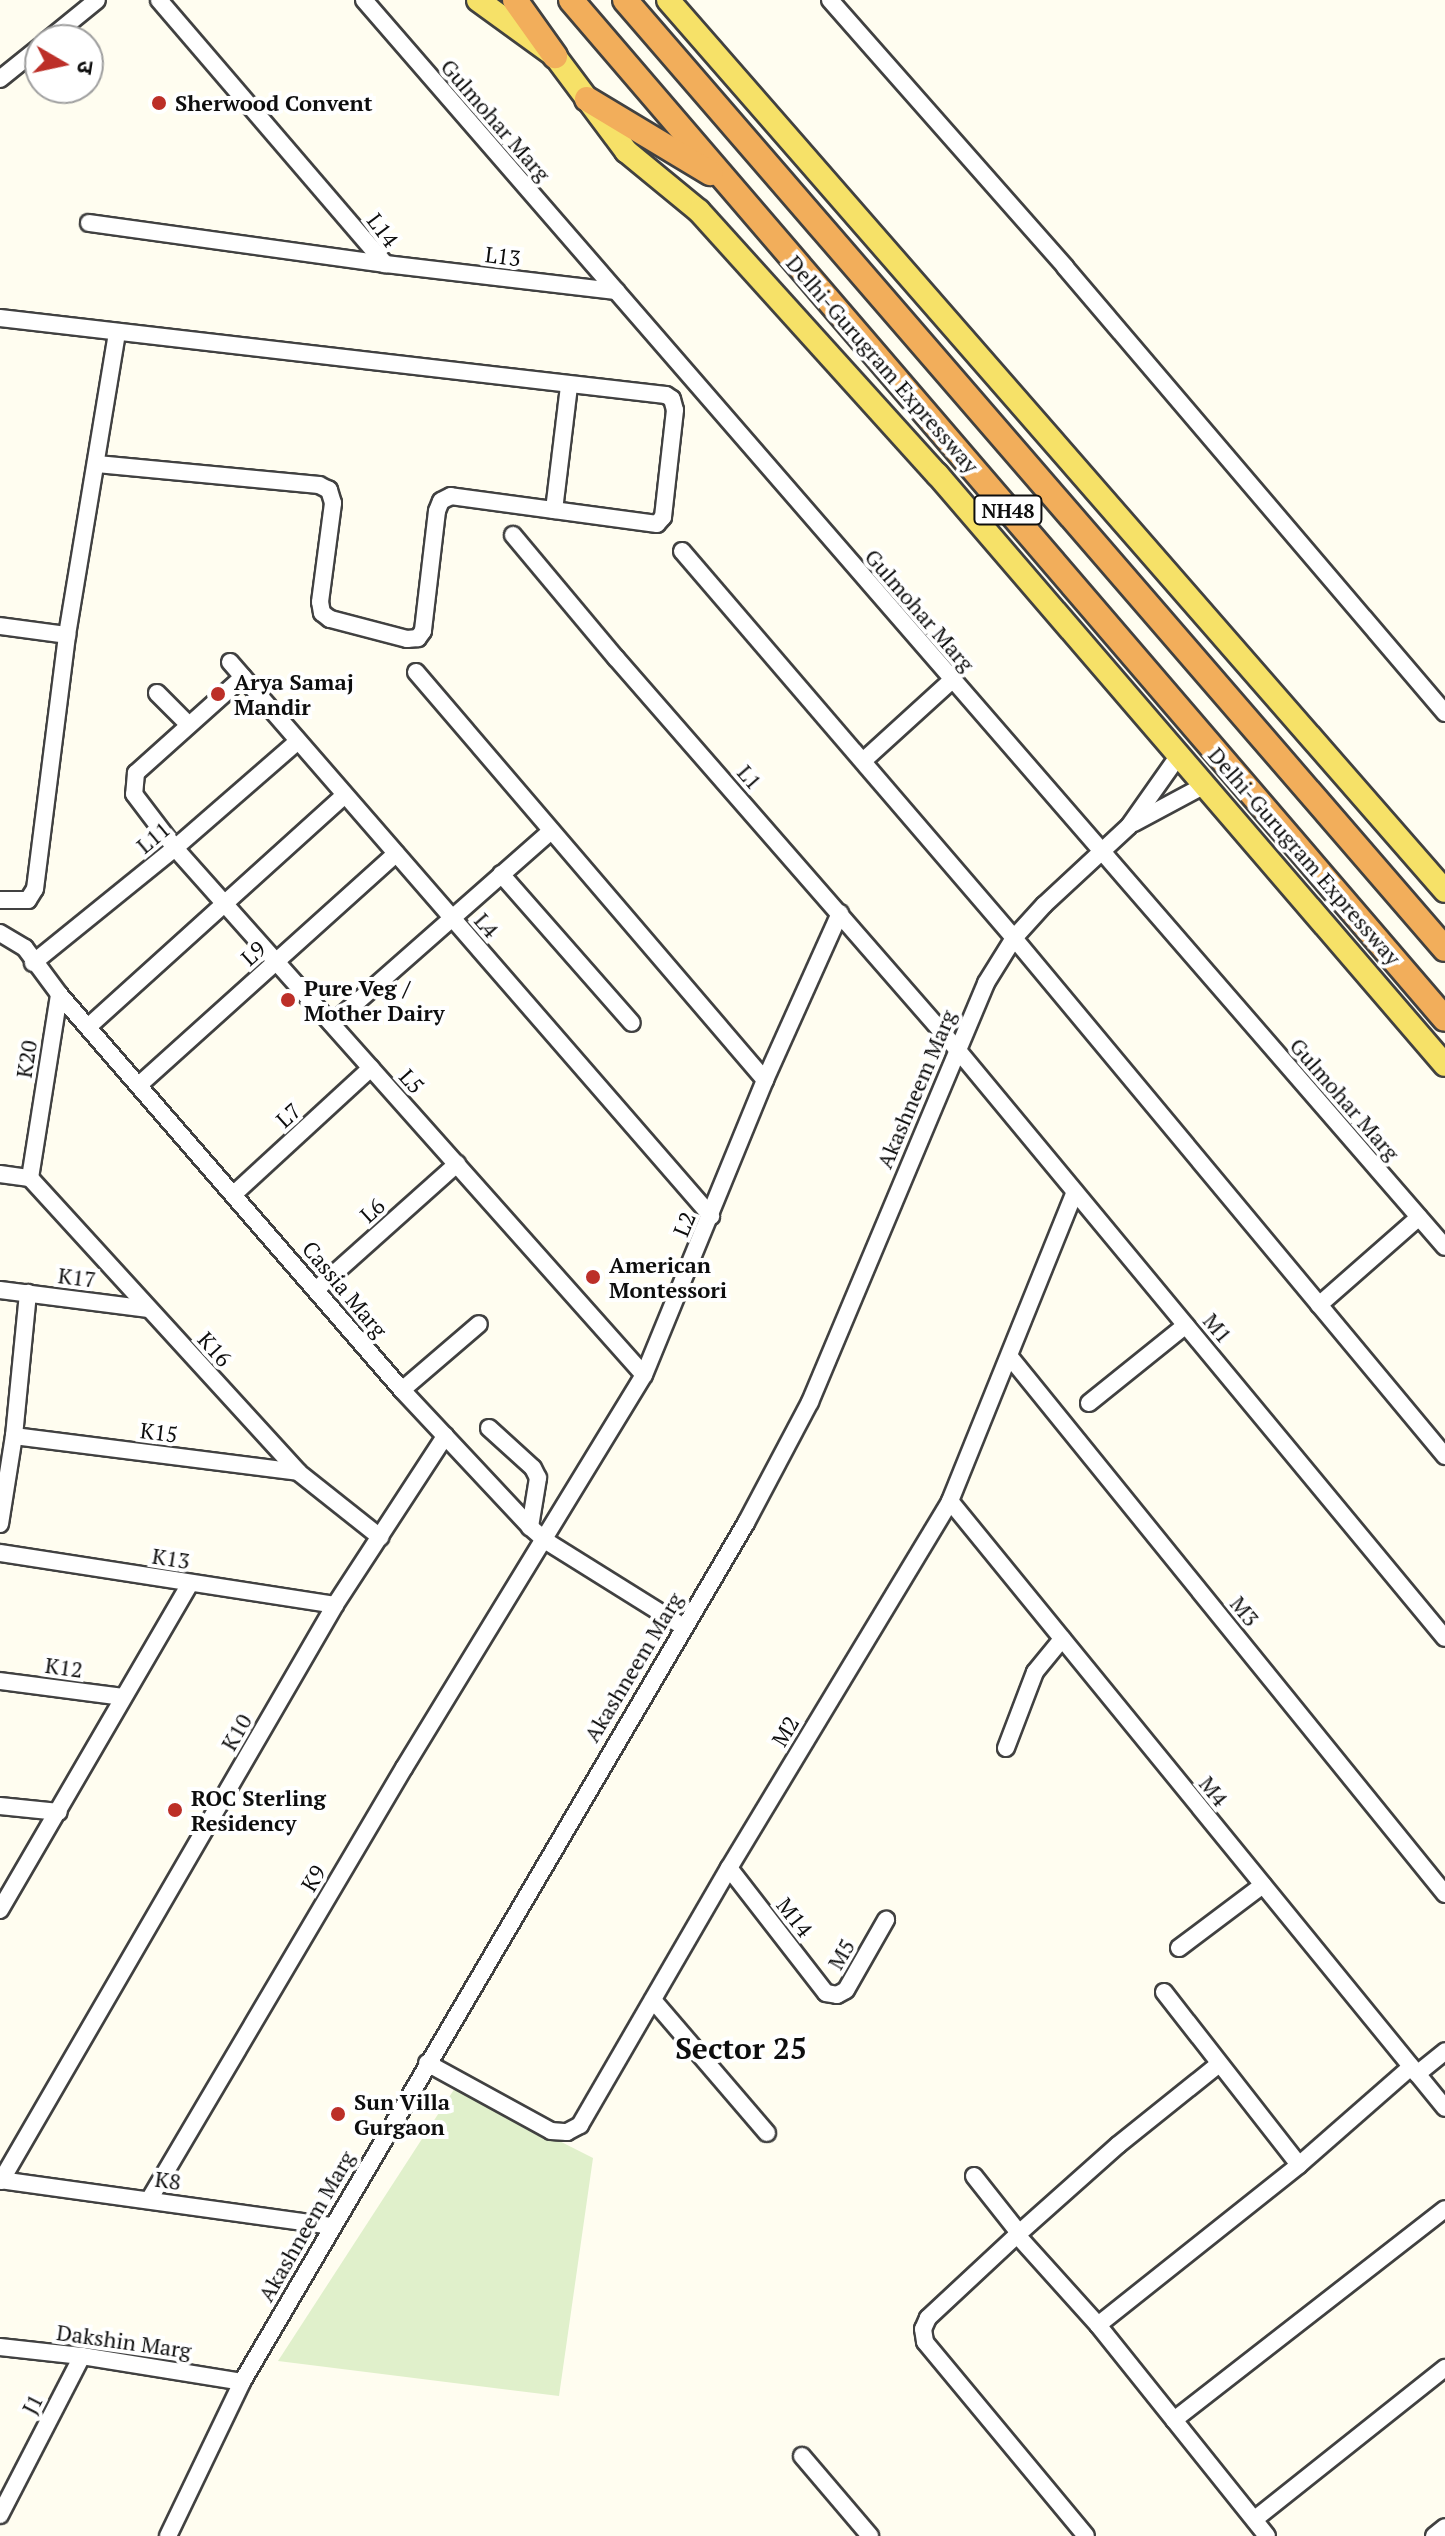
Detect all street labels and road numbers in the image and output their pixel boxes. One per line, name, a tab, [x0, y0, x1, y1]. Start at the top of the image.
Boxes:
street label: Gulmohar Marg	[436, 53, 556, 187]
street label: L14	[362, 208, 404, 252]
street label: L13	[484, 241, 522, 271]
street label: Delhi-Gurugram Expressway	[781, 250, 985, 478]
road number: NH48	[972, 494, 1044, 526]
street label: Gulmohar Marg	[860, 543, 980, 677]
street label: Delhi-Gurugram Expressway	[1203, 742, 1407, 970]
street label: L1	[732, 759, 768, 795]
street label: L11	[131, 815, 175, 859]
street label: L4	[469, 907, 505, 943]
street label: L9	[235, 935, 271, 971]
street label: Akashneem Marg	[871, 1006, 961, 1172]
street label: Gulmohar Marg	[1285, 1032, 1405, 1166]
street label: K20	[10, 1038, 42, 1080]
street label: L5	[394, 1063, 430, 1099]
street label: L7	[270, 1097, 306, 1133]
street label: L6	[354, 1192, 390, 1228]
street label: L2	[667, 1208, 701, 1240]
street label: Cassia Marg	[297, 1235, 393, 1343]
street label: K17	[57, 1262, 97, 1292]
street label: M1	[1198, 1308, 1238, 1348]
street label: K16	[193, 1326, 237, 1372]
street label: K15	[139, 1417, 179, 1447]
street label: K13	[150, 1542, 192, 1574]
street label: Akashneem Marg	[578, 1587, 688, 1747]
street label: M3	[1225, 1591, 1265, 1631]
street label: K12	[44, 1651, 84, 1683]
street label: K10	[215, 1709, 257, 1755]
street label: M2	[766, 1711, 804, 1751]
street label: M4	[1194, 1771, 1234, 1811]
street label: K9	[295, 1860, 331, 1896]
street label: M14	[772, 1892, 818, 1942]
street label: M5	[822, 1934, 860, 1974]
street label: Akashneem Marg	[252, 2146, 360, 2306]
street label: K8	[153, 2165, 183, 2195]
street label: Dakshin Marg	[55, 2318, 193, 2364]
street label: J1	[16, 2389, 48, 2419]

